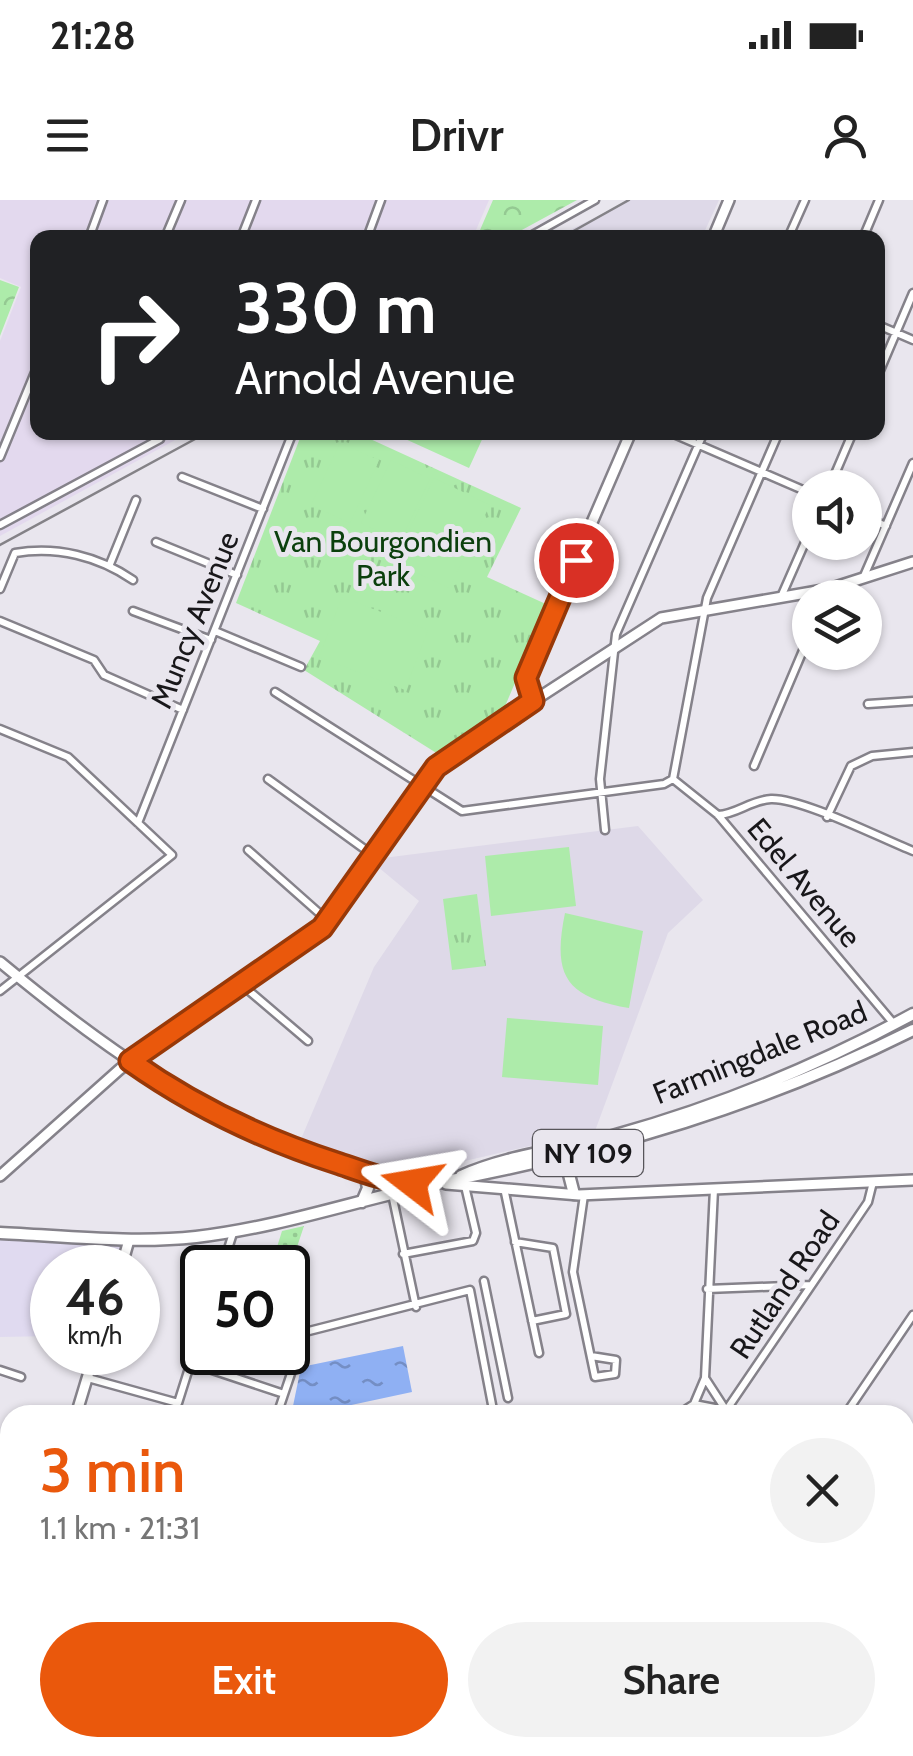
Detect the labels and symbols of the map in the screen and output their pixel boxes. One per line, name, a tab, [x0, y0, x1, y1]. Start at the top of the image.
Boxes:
pin	[534, 518, 619, 603]
park label: Van Bourgondien Park	[274, 523, 492, 594]
street label: Muncy Avenue	[142, 526, 247, 714]
street label: Edel Avenue	[740, 811, 869, 955]
street label: Farmingdale Road	[647, 993, 872, 1112]
road number: NY 109	[533, 1130, 643, 1176]
position arrow	[360, 1131, 464, 1235]
street label: Rutland Road	[722, 1204, 848, 1366]
speed limit sign: 50	[180, 1245, 310, 1375]

